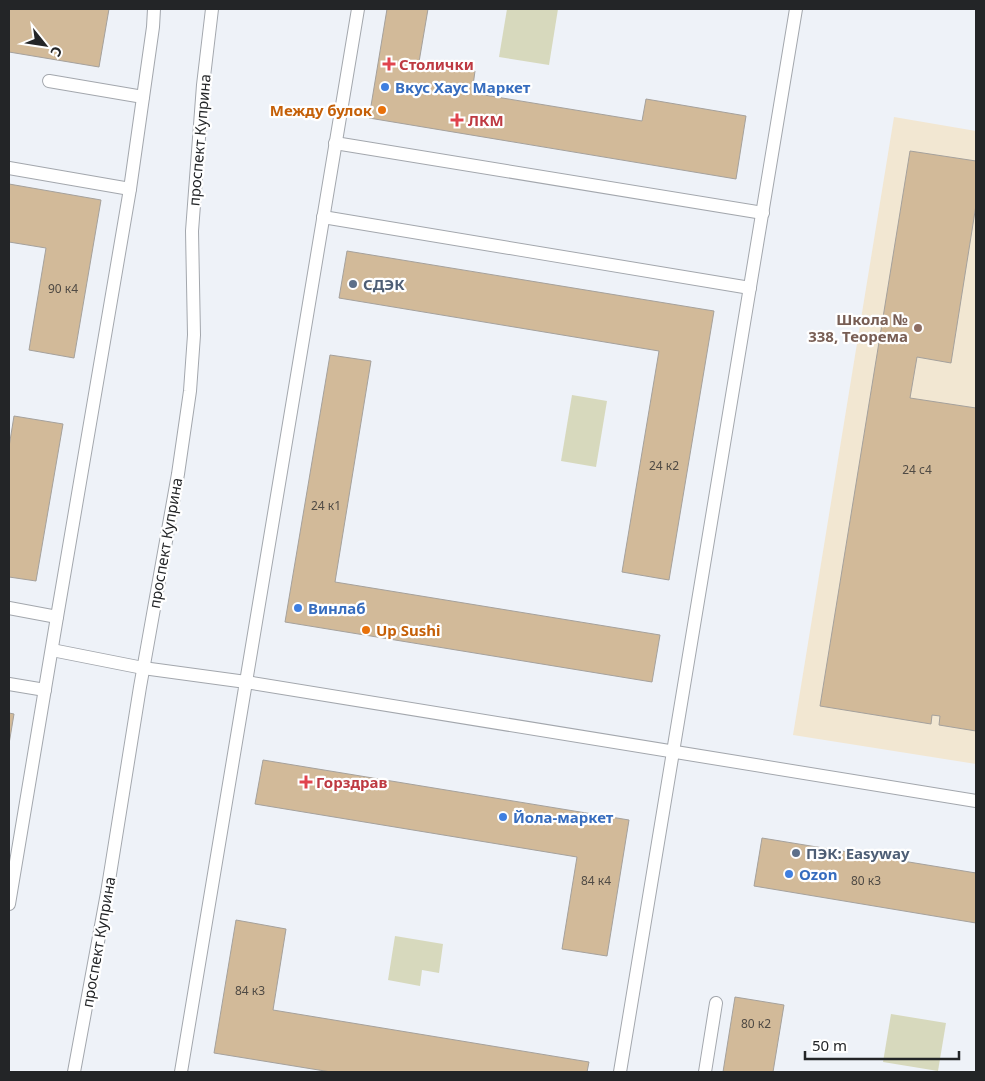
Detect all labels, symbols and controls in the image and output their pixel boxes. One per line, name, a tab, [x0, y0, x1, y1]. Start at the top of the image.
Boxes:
north arrow	[20, 20, 70, 70]
text: С	[46, 43, 67, 60]
place label: Столички	[399, 54, 474, 74]
marker: Столички	[383, 58, 395, 70]
street label: проспект Куприна	[183, 73, 215, 207]
place label: Вкус Хаус Маркет	[395, 77, 531, 97]
marker: Вкус Хаус Маркет	[379, 81, 391, 93]
place label: Между булок	[270, 100, 373, 120]
marker: Между булок	[376, 104, 388, 116]
place label: ЛКМ	[468, 110, 504, 130]
marker: ЛКМ	[450, 113, 464, 127]
place label: СДЭК	[363, 274, 405, 294]
marker: СДЭК	[347, 278, 359, 290]
house number: 90 к4	[48, 280, 78, 297]
place label: Школа № 338, Теорема	[808, 309, 908, 346]
marker: Школа № 338, Теорема	[912, 322, 924, 334]
house number: 24 к2	[649, 457, 679, 474]
house number: 24 с4	[902, 461, 932, 478]
street label: проспект Куприна	[144, 476, 186, 610]
house number: 24 к1	[311, 497, 341, 514]
place label: Винлаб	[308, 598, 366, 618]
marker: Винлаб	[292, 602, 304, 614]
place label: Up Sushi	[376, 620, 441, 640]
marker: Up Sushi	[360, 624, 372, 636]
place label: Горздрав	[316, 772, 387, 792]
marker: Горздрав	[300, 776, 312, 788]
place label: Йола-маркет	[513, 807, 614, 827]
marker: Йола-маркет	[497, 811, 509, 823]
place label: ПЭК: Easyway	[806, 843, 910, 863]
marker: ПЭК: Easyway	[790, 847, 802, 859]
place label: Ozon	[799, 864, 837, 884]
marker: Ozon	[783, 868, 795, 880]
house number: 84 к4	[581, 872, 611, 889]
house number: 80 к3	[851, 872, 881, 889]
street label: проспект Куприна	[77, 875, 119, 1009]
house number: 84 к3	[235, 982, 265, 999]
house number: 80 к2	[741, 1015, 771, 1032]
scale bar	[805, 1028, 959, 1060]
text: 50 m	[812, 1035, 847, 1055]

